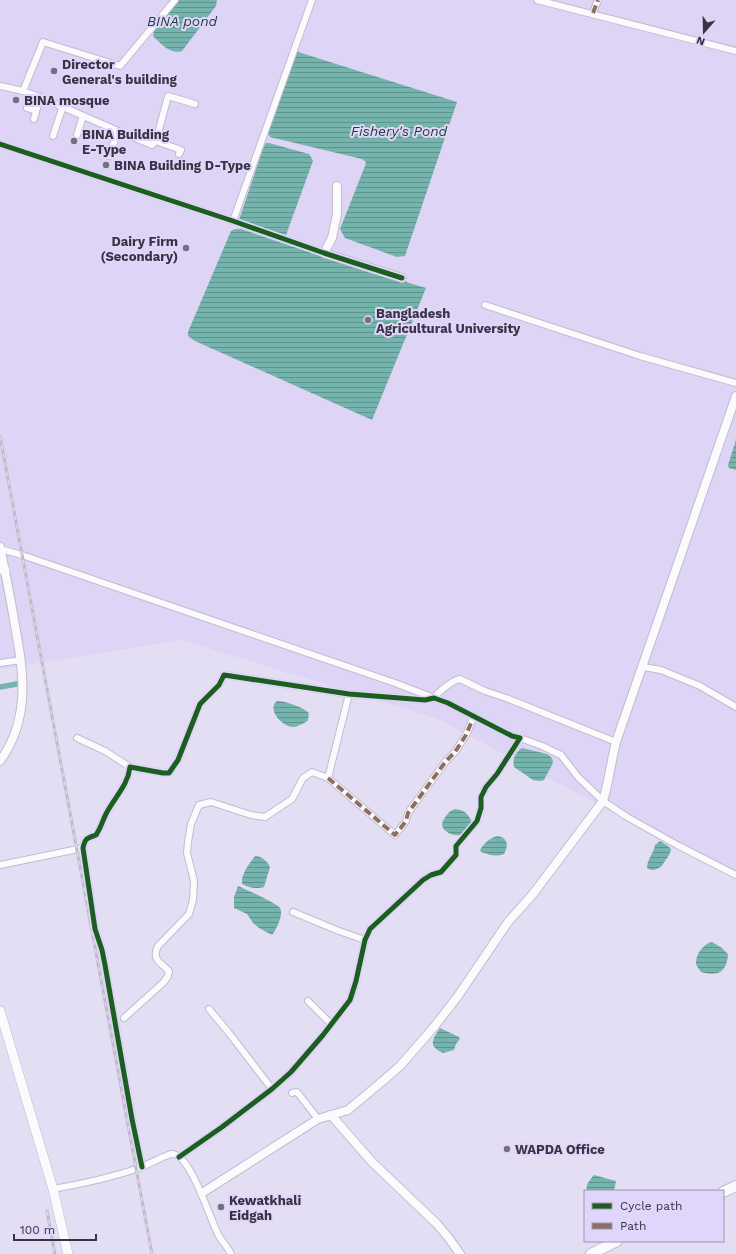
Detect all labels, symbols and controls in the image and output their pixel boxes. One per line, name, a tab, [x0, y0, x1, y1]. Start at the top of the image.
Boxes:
north arrow	[684, 12, 724, 52]
water label: BINA pond	[147, 13, 217, 29]
text: N	[695, 33, 707, 48]
place label: Director General's building	[62, 57, 178, 87]
marker: Director General's building	[49, 66, 59, 76]
place label: BINA mosque	[24, 93, 110, 108]
marker: BINA mosque	[11, 95, 21, 105]
water label: Fishery's Pond	[351, 123, 448, 139]
place label: BINA Building E-Type	[82, 127, 170, 157]
marker: BINA Building E-Type	[69, 136, 79, 146]
place label: BINA Building D-Type	[114, 158, 251, 173]
marker: BINA Building D-Type	[101, 160, 111, 170]
place label: Dairy Firm (Secondary)	[100, 234, 178, 264]
marker: Dairy Firm (Secondary)	[181, 243, 191, 253]
place label: Bangladesh Agricultural University	[376, 306, 521, 336]
marker: Bangladesh Agricultural University	[363, 315, 373, 325]
place label: WAPDA Office	[515, 1142, 605, 1157]
marker: WAPDA Office	[502, 1144, 512, 1154]
legend	[584, 1190, 724, 1242]
place label: Kewatkhali Eidgah	[229, 1193, 301, 1223]
text: Cycle path	[620, 1199, 682, 1213]
marker: Kewatkhali Eidgah	[216, 1202, 226, 1212]
scale bar	[14, 1216, 96, 1242]
text: Path	[620, 1219, 646, 1233]
text: 100 m	[20, 1223, 55, 1237]

